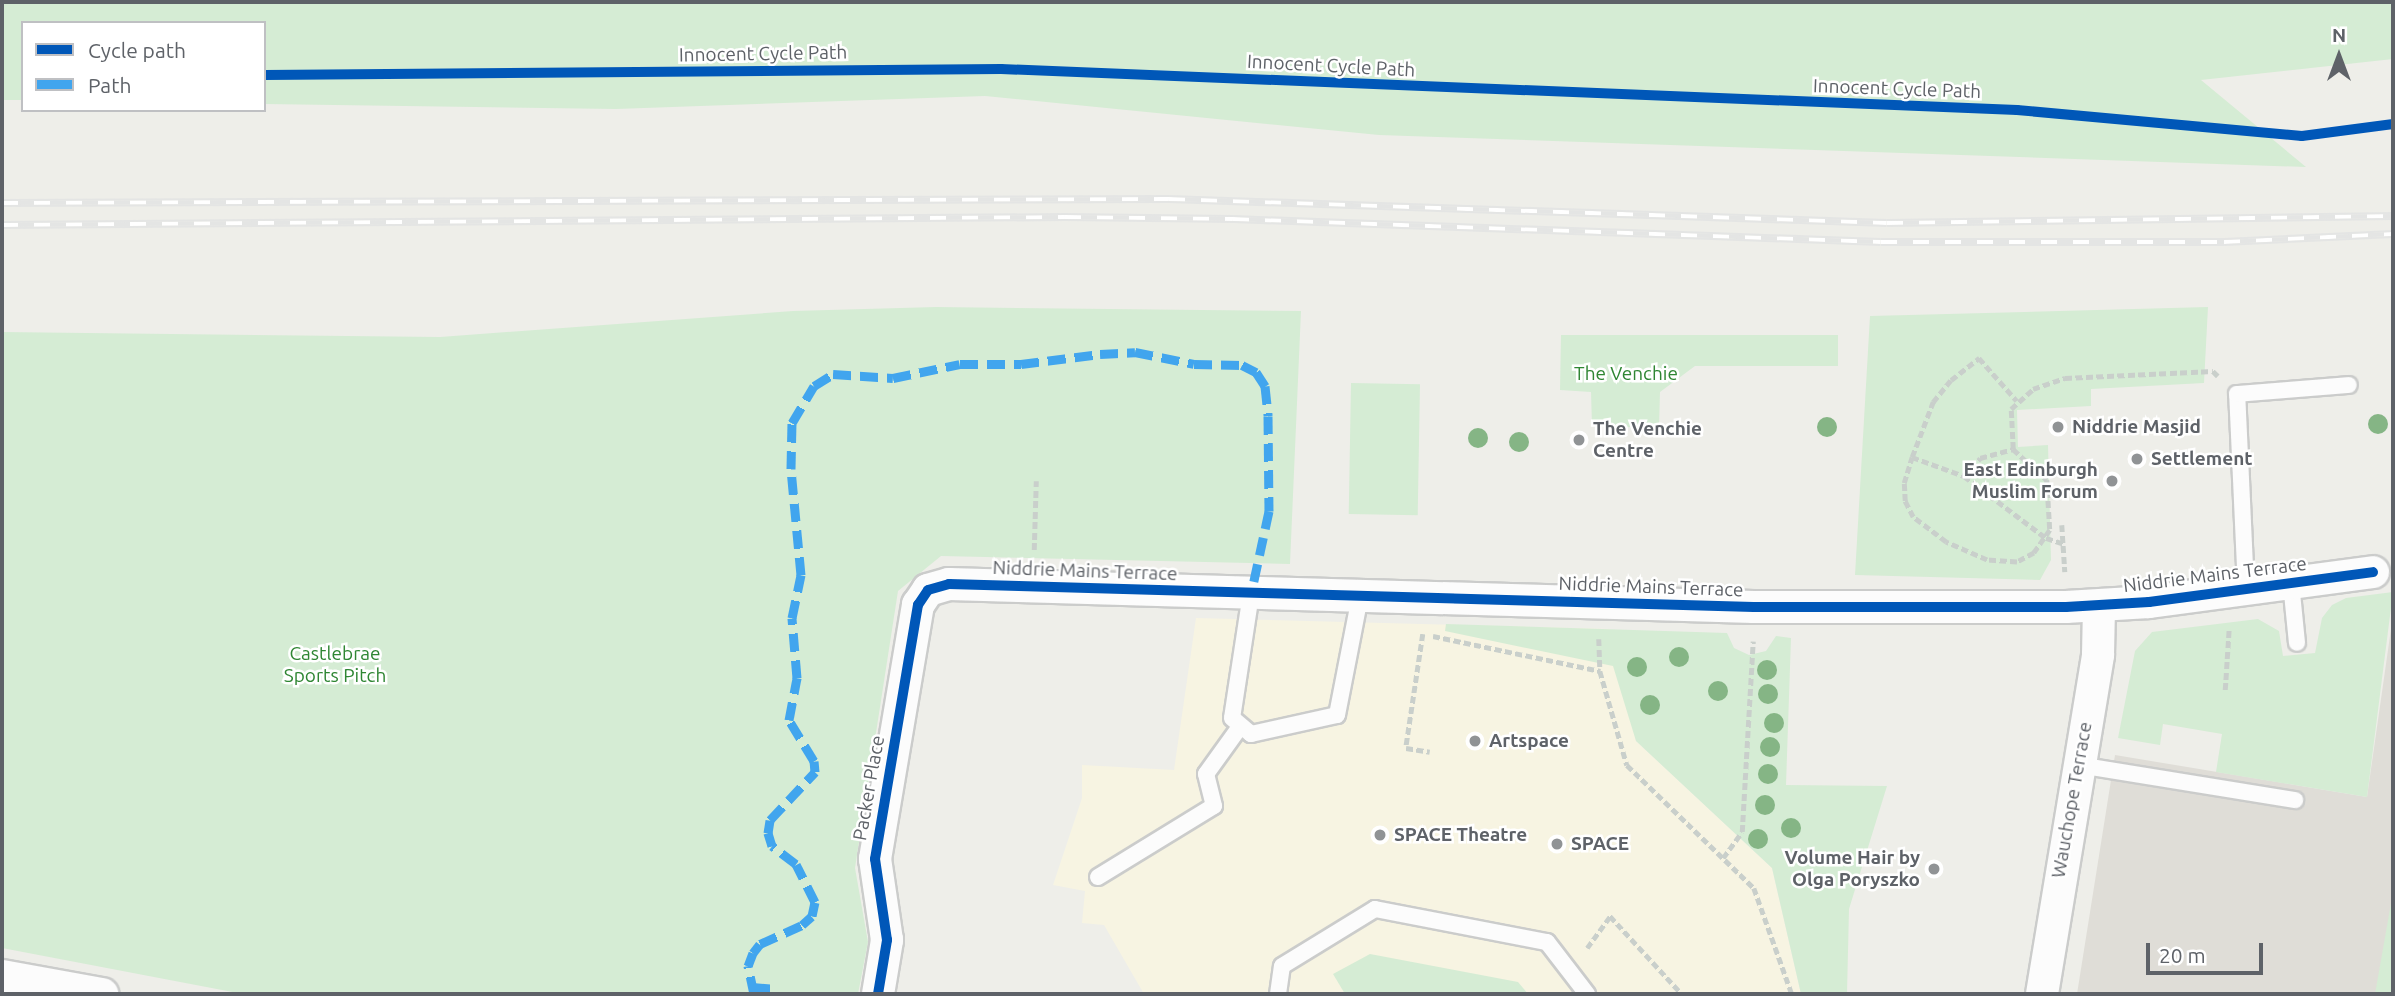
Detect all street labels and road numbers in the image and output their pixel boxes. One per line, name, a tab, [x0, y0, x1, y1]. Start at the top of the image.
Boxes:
street label: Innocent Cycle Path	[679, 41, 847, 67]
street label: Innocent Cycle Path	[1246, 50, 1416, 82]
street label: Innocent Cycle Path	[1813, 75, 1981, 103]
street label: Niddrie Mains Terrace	[2122, 552, 2308, 598]
street label: Niddrie Mains Terrace	[992, 556, 1178, 586]
street label: Niddrie Mains Terrace	[1558, 572, 1744, 602]
street label: Wauchope Terrace	[2047, 720, 2097, 880]
street label: Packer Place	[849, 734, 889, 842]

